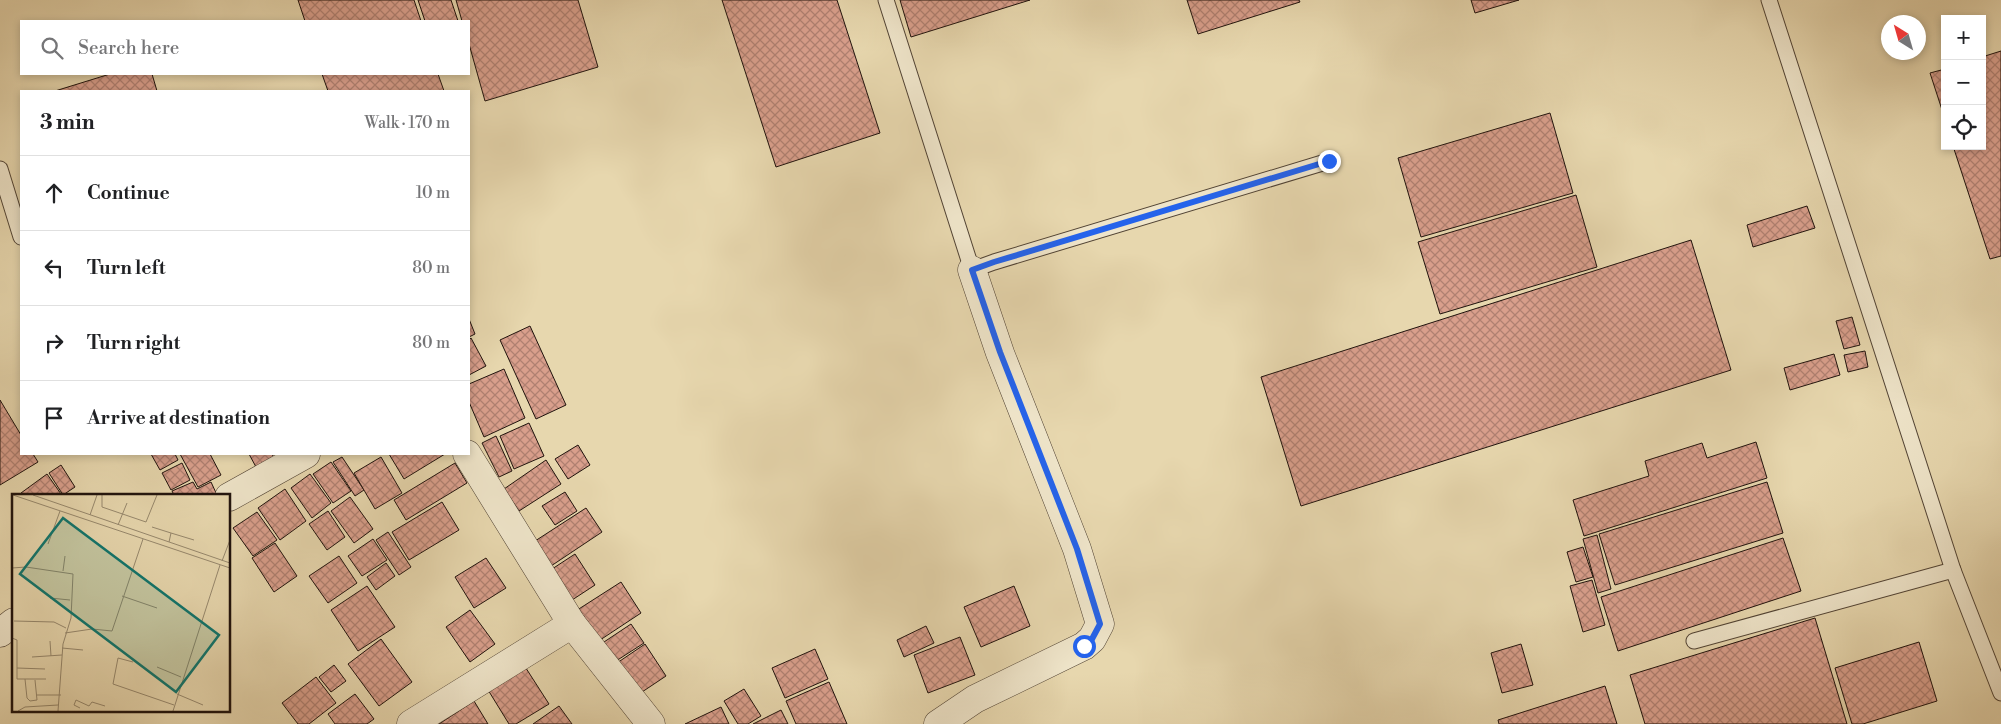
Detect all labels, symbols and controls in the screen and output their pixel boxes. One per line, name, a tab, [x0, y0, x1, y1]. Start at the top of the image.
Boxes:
north arrow	[1881, 15, 1926, 60]
map controls	[1941, 15, 1986, 150]
button: +	[1941, 15, 1986, 60]
search box	[20, 20, 470, 75]
icon: search	[38, 34, 66, 62]
text: Search here	[78, 36, 179, 60]
button: −	[1941, 60, 1986, 105]
button: locate	[1941, 105, 1986, 150]
text: 3 min	[40, 110, 95, 136]
text: Walk · 170 m	[364, 113, 450, 133]
route end	[1318, 150, 1341, 173]
icon: ahead	[40, 179, 68, 207]
text: Continue	[87, 181, 170, 205]
text: 10 m	[416, 183, 450, 203]
icon: left	[40, 254, 68, 282]
text: Turn left	[87, 256, 166, 280]
text: 80 m	[412, 258, 450, 278]
icon: right	[40, 329, 68, 357]
text: Turn right	[87, 331, 180, 355]
text: 80 m	[412, 333, 450, 353]
icon: arrive	[40, 404, 68, 432]
text: Arrive at destination	[87, 406, 270, 430]
inset map	[12, 494, 230, 712]
route start	[1073, 635, 1096, 658]

